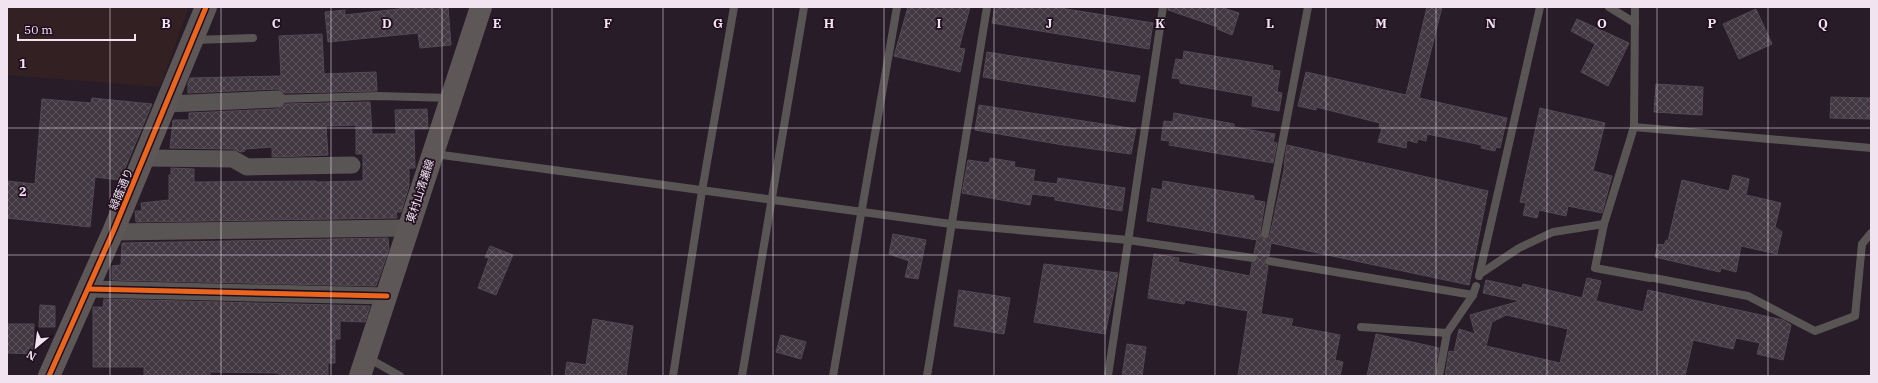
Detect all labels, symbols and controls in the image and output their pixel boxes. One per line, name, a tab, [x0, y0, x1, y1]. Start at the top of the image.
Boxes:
text: B	[161, 15, 171, 32]
text: C	[272, 15, 281, 32]
text: D	[382, 15, 392, 32]
text: E	[493, 15, 501, 32]
text: F	[604, 15, 612, 32]
text: G	[713, 15, 723, 32]
text: H	[824, 15, 835, 32]
text: I	[937, 15, 942, 32]
text: J	[1046, 15, 1053, 32]
text: K	[1155, 15, 1165, 32]
text: L	[1266, 15, 1274, 32]
text: M	[1375, 15, 1387, 32]
text: N	[1486, 15, 1496, 32]
text: O	[1597, 15, 1607, 32]
text: P	[1708, 15, 1717, 32]
text: Q	[1818, 15, 1828, 32]
scale bar	[18, 16, 135, 42]
text: 50 m	[24, 22, 53, 37]
text: 1	[19, 55, 27, 72]
street label: 東村山清瀬線	[403, 157, 437, 225]
street label: 緑蔭通り	[106, 166, 136, 212]
text: 2	[19, 183, 27, 200]
north arrow	[16, 327, 56, 367]
text: N	[24, 347, 38, 364]

